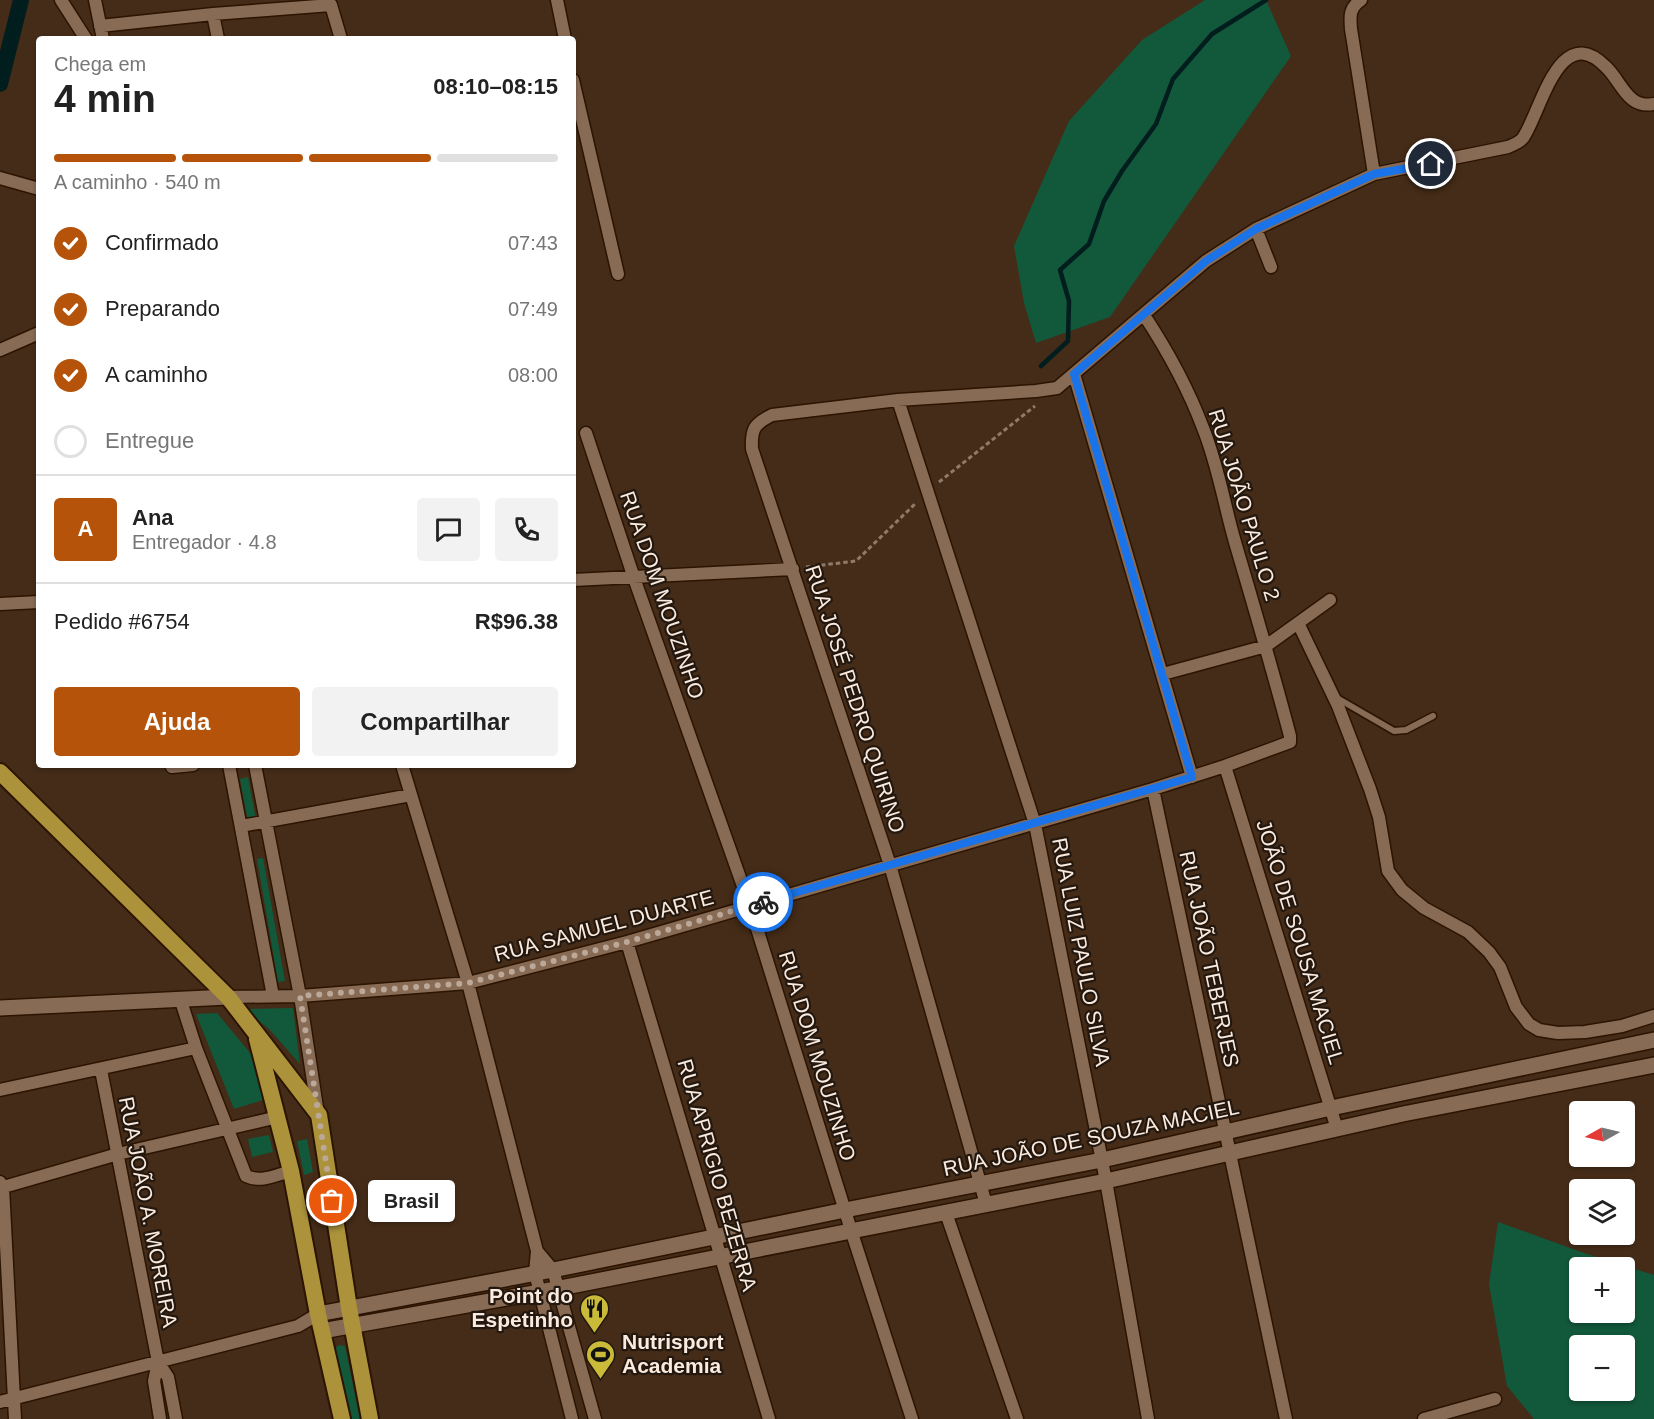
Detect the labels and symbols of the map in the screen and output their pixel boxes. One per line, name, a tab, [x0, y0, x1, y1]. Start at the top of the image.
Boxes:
pin	[1405, 138, 1456, 189]
street label: RUA JOÃO PAULO 2	[1204, 406, 1285, 603]
street label: RUA DOM MOUZINHO	[616, 488, 709, 702]
street label: RUA JOSÉ PEDRO QUIRINO	[801, 562, 910, 836]
street label: JOÃO DE SOUSA MACIEL	[1252, 817, 1349, 1067]
street label: RUA LUIZ PAULO SILVA	[1048, 836, 1115, 1068]
street label: RUA JOÃO TEBERJES	[1175, 849, 1244, 1069]
courier	[733, 872, 793, 932]
street label: RUA SAMUEL DUARTE	[492, 885, 716, 966]
street label: RUA DOM MOUZINHO	[775, 948, 860, 1164]
street label: RUA APRIGIO BEZERRA	[673, 1056, 762, 1294]
street label: RUA JOÃO A. MOREIRA	[115, 1095, 182, 1329]
street label: RUA JOÃO DE SOUZA MACIEL	[941, 1095, 1241, 1180]
north arrow	[1569, 1101, 1635, 1167]
pin	[306, 1175, 357, 1226]
callout: Brasil	[368, 1180, 455, 1222]
place label: Point do Espetinho	[471, 1284, 573, 1331]
restaurant icon: Point do Espetinho	[578, 1292, 610, 1334]
place label: Nutrisport Academia	[622, 1330, 724, 1377]
sports icon: Nutrisport Academia	[585, 1338, 617, 1380]

